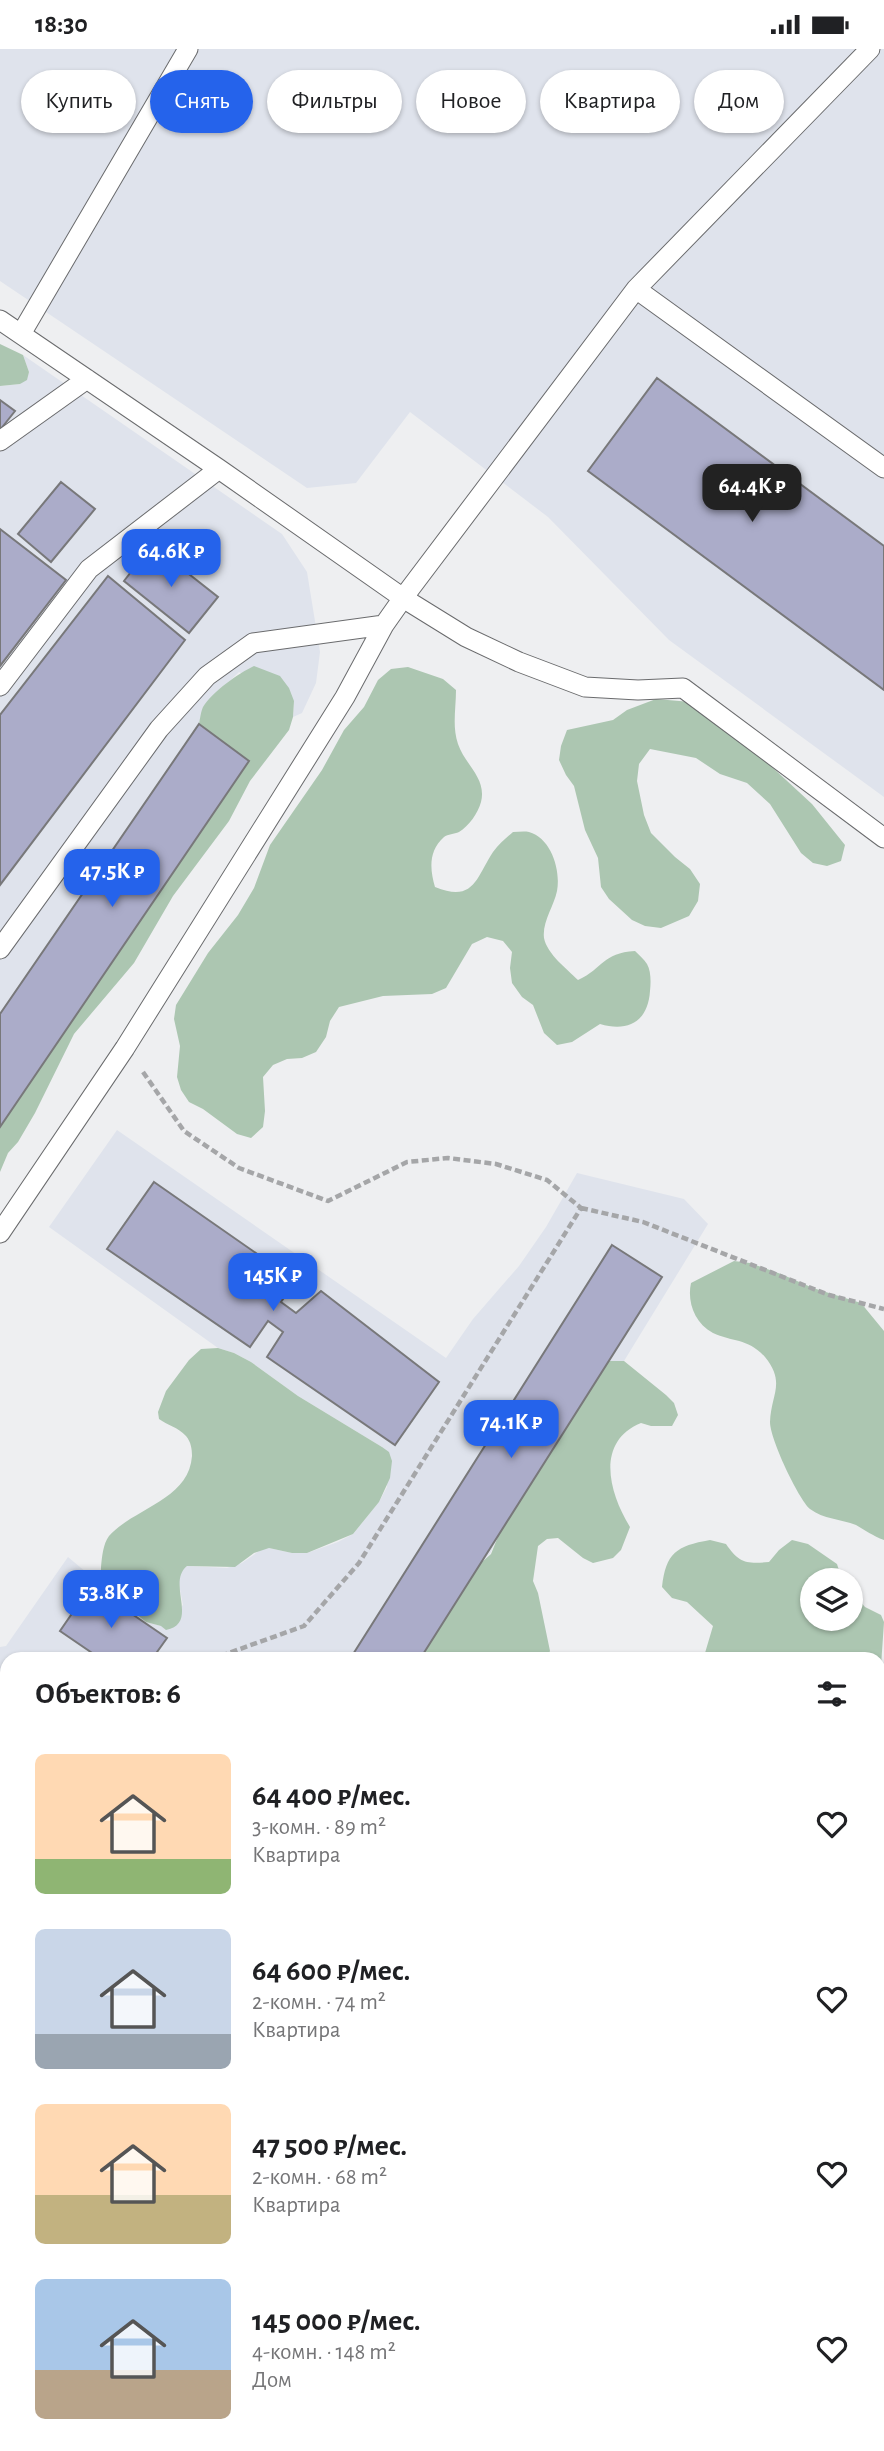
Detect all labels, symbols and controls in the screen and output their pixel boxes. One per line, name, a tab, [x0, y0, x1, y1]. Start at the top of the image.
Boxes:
text: 18:30	[35, 11, 88, 37]
chip: Купить	[21, 70, 136, 133]
chip: Снять	[150, 70, 253, 133]
chip: Фильтры	[267, 70, 402, 133]
chip: Новое	[416, 70, 526, 133]
chip: Квартира	[540, 70, 680, 133]
chip: Дом	[694, 70, 784, 133]
pin: 64.4K ₽	[687, 465, 817, 524]
text: 64.4K ₽	[718, 475, 786, 498]
pin: 64.6K ₽	[106, 529, 236, 589]
text: 64.6K ₽	[138, 540, 204, 563]
pin: 47.5K ₽	[47, 849, 177, 909]
text: 47.5K ₽	[80, 860, 144, 883]
pin: 145K ₽	[216, 1253, 330, 1313]
text: 145K ₽	[244, 1264, 302, 1287]
pin: 74.1K ₽	[446, 1401, 576, 1460]
text: 74.1K ₽	[480, 1411, 542, 1434]
map controls	[800, 1568, 863, 1631]
button: layers	[800, 1568, 863, 1631]
pin: 53.8K ₽	[46, 1571, 176, 1630]
text: 53.8K ₽	[79, 1581, 143, 1604]
icon: filters	[813, 1675, 851, 1713]
text: Объектов: 6	[35, 1679, 181, 1709]
text: 64 400 ₽/мес.	[252, 1781, 411, 1811]
icon: home	[91, 1782, 175, 1866]
icon: heart	[813, 1805, 851, 1843]
text: 3-комн. · 89 m²	[252, 1816, 386, 1839]
text: Квартира	[252, 1844, 340, 1867]
text: 64 600 ₽/мес.	[252, 1956, 410, 1986]
icon: home	[91, 1957, 175, 2041]
icon: heart	[813, 1980, 851, 2018]
text: 2-комн. · 74 m²	[252, 1991, 386, 2014]
text: Квартира	[252, 2019, 340, 2042]
text: 47 500 ₽/мес.	[252, 2131, 407, 2161]
icon: home	[91, 2132, 175, 2216]
icon: heart	[813, 2155, 851, 2193]
text: 2-комн. · 68 m²	[252, 2166, 387, 2189]
text: Квартира	[252, 2194, 340, 2217]
text: 145 000 ₽/мес.	[252, 2306, 421, 2336]
icon: home	[91, 2307, 175, 2391]
icon: heart	[813, 2330, 851, 2368]
text: 4-комн. · 148 m²	[252, 2341, 396, 2364]
text: Дом	[252, 2369, 292, 2392]

